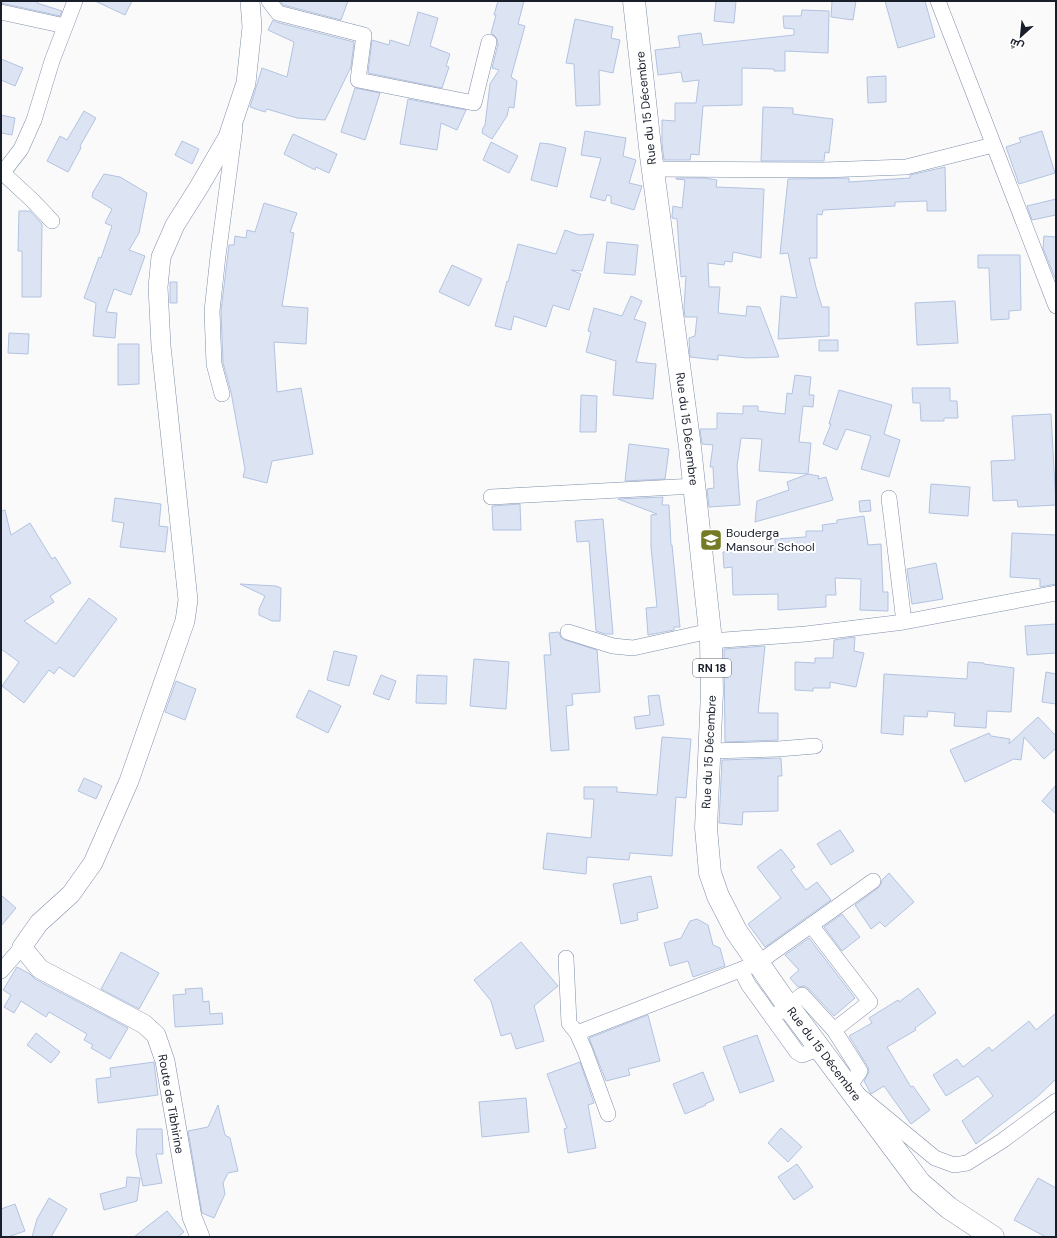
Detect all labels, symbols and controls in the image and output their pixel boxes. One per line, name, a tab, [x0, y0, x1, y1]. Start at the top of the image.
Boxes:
north arrow	[1001, 16, 1041, 56]
text: ش	[1007, 35, 1026, 54]
street label: Rue du 15 Décembre	[632, 50, 660, 165]
street label: Rue du 15 Décembre	[672, 372, 702, 487]
place label: Bouderga Mansour School	[726, 525, 815, 555]
school or university icon: Bouderga Mansour School	[698, 527, 724, 553]
road number: RN 18	[693, 659, 731, 677]
street label: Rue du 15 Décembre	[698, 695, 720, 809]
street label: Rue du 15 Décembre	[783, 1004, 865, 1104]
street label: Route de Tibhirine	[154, 1053, 188, 1155]

